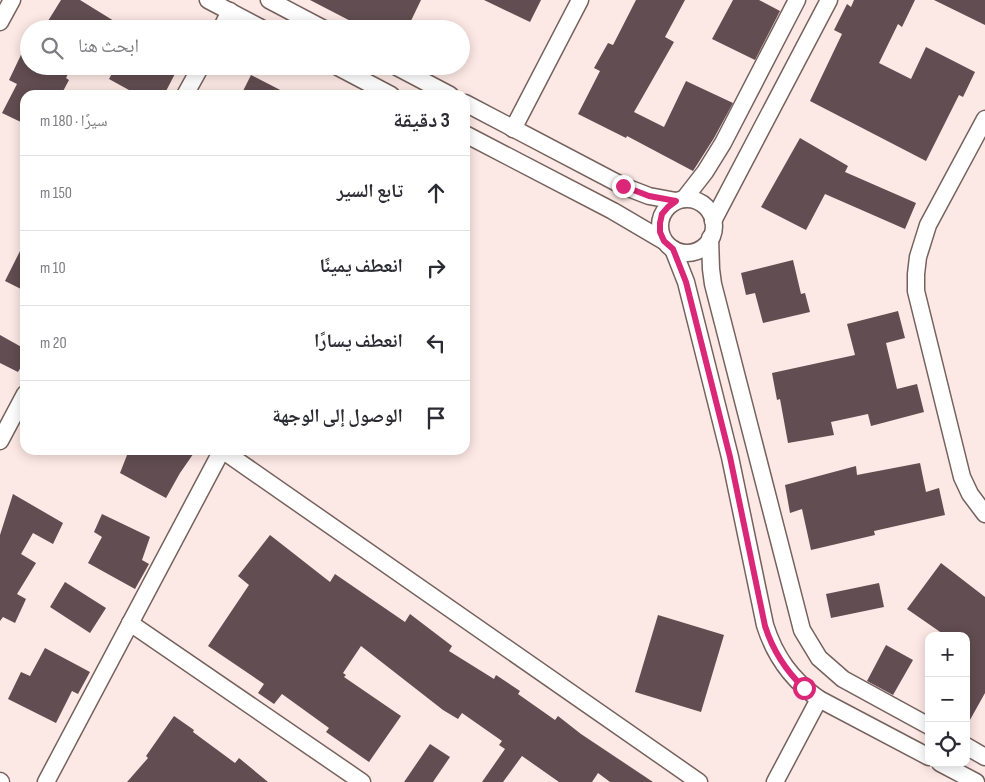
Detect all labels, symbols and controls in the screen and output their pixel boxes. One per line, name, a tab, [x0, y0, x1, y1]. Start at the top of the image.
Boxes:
search box	[20, 20, 470, 75]
icon: search	[38, 34, 66, 62]
text: ابحث هنا	[78, 35, 139, 58]
text: 3 دقيقة	[393, 108, 450, 133]
text: سيرًا · 180 m	[40, 112, 107, 131]
route end	[612, 175, 635, 198]
icon: ahead	[422, 179, 450, 207]
text: تابع السير	[337, 180, 403, 203]
text: 150 m	[40, 184, 72, 203]
icon: right	[422, 254, 450, 282]
text: انعطف يمينًا	[319, 255, 403, 278]
text: 10 m	[40, 259, 66, 278]
icon: left	[422, 329, 450, 357]
text: انعطف يسارًا	[314, 330, 403, 353]
text: 20 m	[40, 334, 67, 353]
icon: arrive	[422, 404, 450, 432]
text: الوصول إلى الوجهة	[272, 405, 403, 428]
map controls	[925, 632, 970, 767]
button: +	[925, 632, 970, 677]
route start	[793, 677, 816, 700]
button: −	[925, 677, 970, 722]
button: locate	[925, 722, 970, 767]

